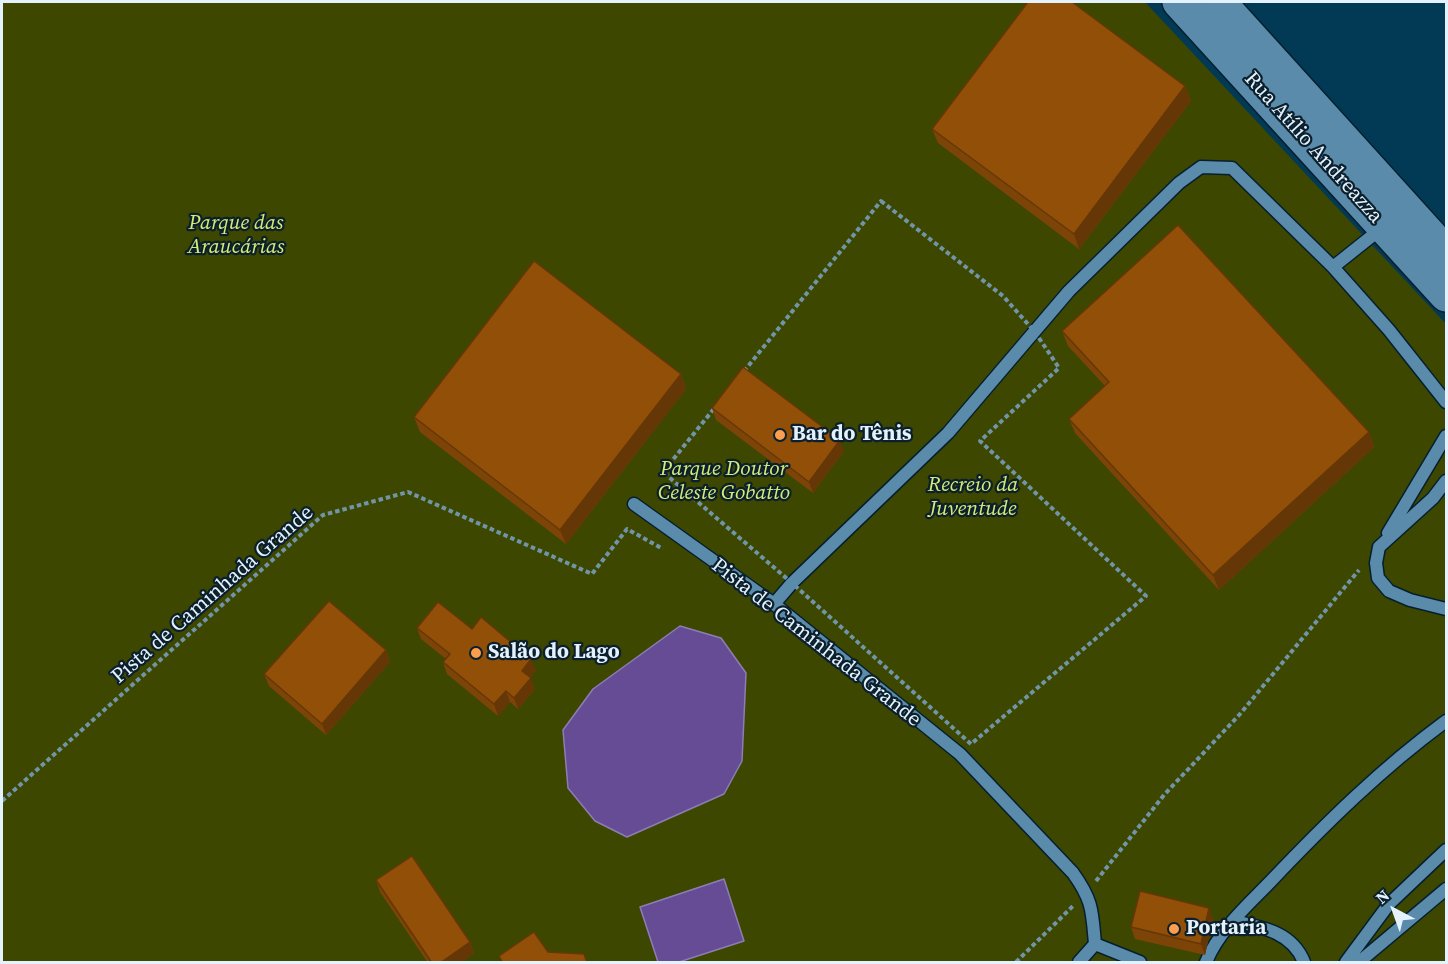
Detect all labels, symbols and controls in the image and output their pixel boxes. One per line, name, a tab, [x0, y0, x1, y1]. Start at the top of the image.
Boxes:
street label: Rua Atílio Andreazza	[1238, 67, 1388, 229]
park label: Parque das Araucárias	[188, 211, 284, 261]
place label: Bar do Tênis	[792, 422, 912, 448]
marker: Bar do Tênis	[773, 428, 787, 442]
park label: Parque Doutor Celeste Gobatto	[658, 457, 790, 507]
park label: Recreio da Juventude	[928, 473, 1018, 523]
street label: Pista de Caminhada Grande	[107, 500, 319, 690]
street label: Pista de Caminhada Grande	[706, 553, 926, 733]
place label: Salão do Lago	[488, 640, 620, 666]
marker: Salão do Lago	[469, 646, 483, 660]
north arrow	[1364, 880, 1424, 940]
text: N	[1371, 884, 1394, 909]
place label: Portaria	[1186, 916, 1266, 942]
marker: Portaria	[1167, 922, 1181, 936]

